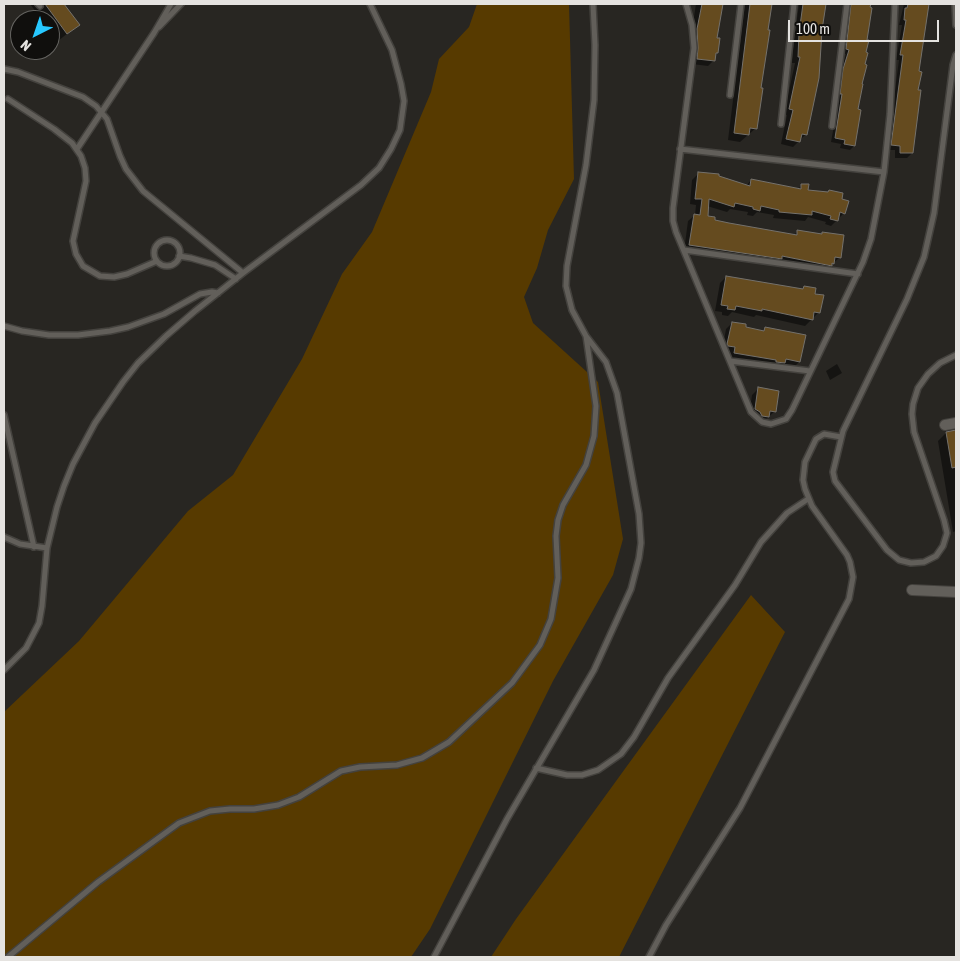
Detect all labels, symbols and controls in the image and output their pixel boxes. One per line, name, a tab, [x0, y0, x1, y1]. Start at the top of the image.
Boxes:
north arrow	[10, 10, 60, 60]
scale bar	[790, 10, 941, 42]
text: 100 m	[796, 20, 830, 37]
text: N	[17, 37, 34, 54]

